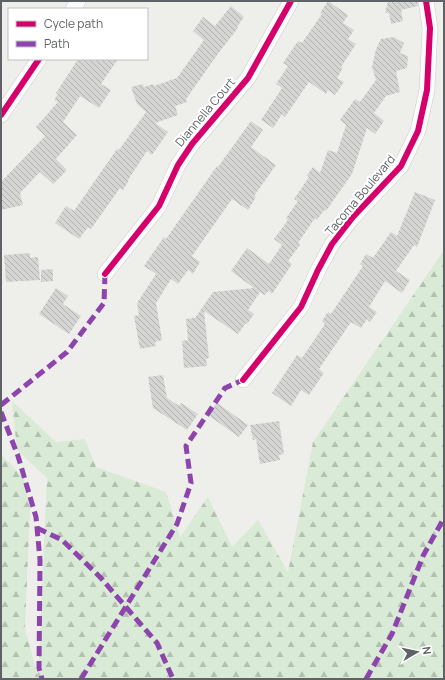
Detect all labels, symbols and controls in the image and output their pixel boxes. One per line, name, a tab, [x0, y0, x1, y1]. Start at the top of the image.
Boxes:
legend	[8, 8, 148, 60]
text: Cycle path	[44, 15, 103, 32]
text: Path	[44, 35, 70, 52]
street label: Diannella Court	[171, 74, 239, 150]
street label: Tacoma Boulevard	[321, 151, 399, 239]
north arrow	[397, 632, 437, 672]
text: N	[419, 645, 435, 656]

